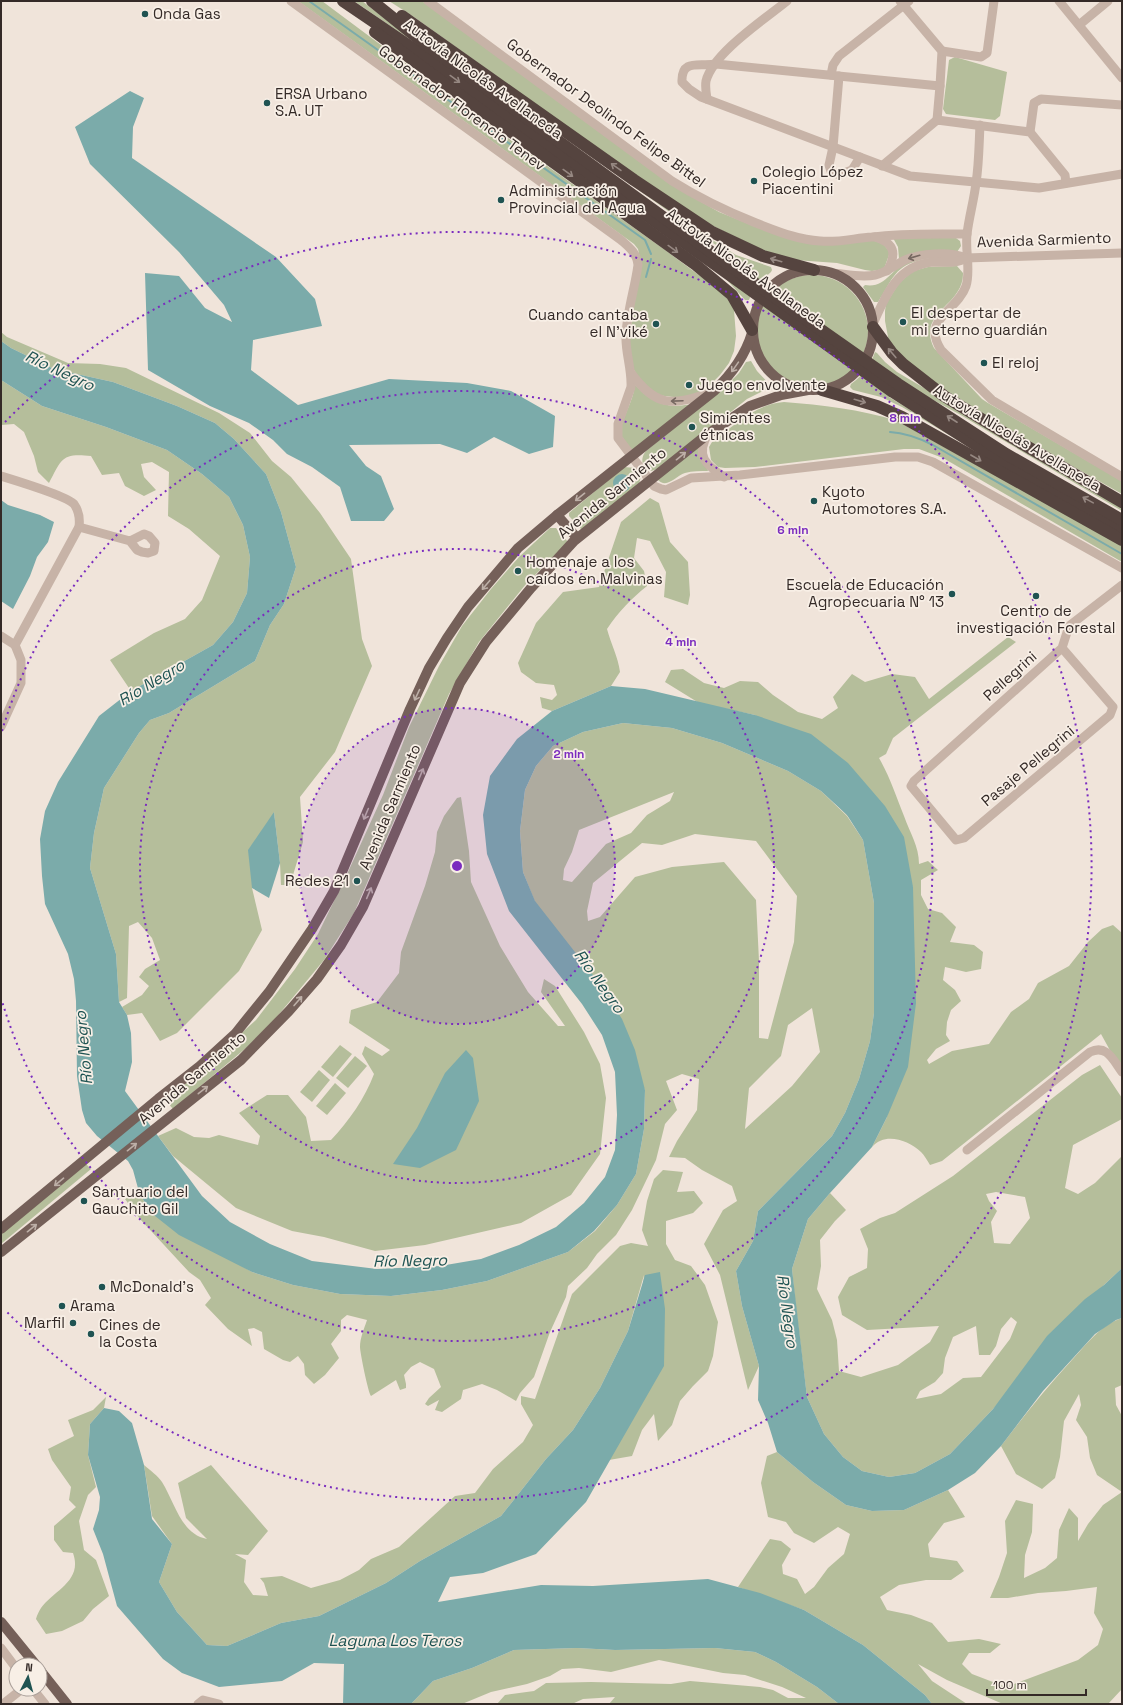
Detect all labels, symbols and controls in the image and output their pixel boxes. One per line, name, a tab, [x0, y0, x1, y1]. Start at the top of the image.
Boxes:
place label: Onda Gas	[153, 4, 221, 23]
marker: Onda Gas	[140, 9, 150, 19]
street label: Autovía Nicolás Avellaneda	[400, 14, 567, 143]
street label: Gobernador Deolindo Felipe Bittel	[503, 34, 710, 191]
street label: Gobernador Florencio Tenev	[375, 41, 549, 174]
one-way arrow	[450, 75, 461, 83]
place label: ERSA Urbano S.A. UT	[275, 84, 368, 120]
marker: ERSA Urbano S.A. UT	[262, 98, 272, 108]
place label: Colegio López Piacentini	[762, 162, 863, 198]
one-way arrow	[611, 163, 622, 171]
one-way arrow	[562, 169, 573, 177]
marker: Colegio López Piacentini	[749, 176, 759, 186]
place label: Administración Provincial del Agua	[509, 181, 645, 217]
marker: Administración Provincial del Agua	[496, 195, 506, 205]
street label: Autovía Nicolás Avellaneda	[663, 203, 830, 332]
street label: Avenida Sarmiento	[976, 228, 1112, 251]
one-way arrow	[668, 245, 679, 254]
one-way arrow	[908, 254, 921, 261]
one-way arrow	[770, 256, 783, 263]
place label: El despertar de mi eterno guardián	[911, 303, 1047, 339]
place label: Cuando cantaba el N'viké	[528, 305, 648, 341]
marker: El despertar de mi eterno guardián	[898, 317, 908, 327]
marker: Cuando cantaba el N'viké	[651, 319, 661, 329]
water label: Río Negro	[22, 345, 99, 396]
one-way arrow	[888, 348, 897, 358]
place label: El reloj	[992, 353, 1039, 372]
marker: El reloj	[979, 358, 989, 368]
one-way arrow	[731, 362, 739, 373]
place label: Juego envolvente	[697, 375, 826, 394]
marker: Juego envolvente	[684, 380, 694, 390]
street label: Autovía Nicolás Avellaneda	[930, 380, 1105, 495]
one-way arrow	[671, 398, 684, 405]
one-way arrow	[853, 398, 866, 405]
place label: Simientes étnicas	[700, 408, 771, 444]
text: 8 min	[889, 410, 921, 426]
one-way arrow	[947, 415, 958, 424]
marker: Simientes étnicas	[687, 422, 697, 432]
street label: Avenida Sarmiento	[553, 443, 670, 542]
one-way arrow	[675, 452, 686, 461]
one-way arrow	[970, 454, 982, 462]
place label: Kyoto Automotores S.A.	[822, 482, 947, 518]
one-way arrow	[575, 492, 586, 501]
marker: Kyoto Automotores S.A.	[809, 496, 819, 506]
one-way arrow	[1082, 496, 1094, 504]
text: 6 min	[777, 522, 809, 538]
place label: Homenaje a los caídos en Malvinas	[526, 552, 663, 588]
marker: Homenaje a los caídos en Malvinas	[513, 566, 523, 576]
place label: Escuela de Educación Agropecuaria N° 13	[786, 575, 944, 611]
one-way arrow	[482, 580, 491, 591]
marker: Escuela de Educación Agropecuaria N° 13	[947, 589, 957, 599]
marker: Centro de investigación Forestal	[1031, 591, 1041, 601]
place label: Centro de investigación Forestal	[956, 601, 1116, 637]
text: 4 min	[665, 634, 697, 650]
street label: Pellegrini	[979, 647, 1040, 705]
water label: Río Negro	[114, 654, 189, 710]
one-way arrow	[413, 688, 420, 700]
street label: Pasaje Pellegrini	[977, 721, 1078, 810]
street label: Avenida Sarmiento	[354, 741, 425, 872]
text: 2 min	[553, 746, 585, 762]
one-way arrow	[418, 768, 425, 780]
one-way arrow	[362, 808, 369, 820]
centre of rings	[450, 859, 464, 873]
place label: Redes 21	[285, 871, 349, 890]
marker: Redes 21	[352, 876, 362, 886]
one-way arrow	[366, 887, 373, 899]
water label: Río Negro	[569, 945, 630, 1018]
one-way arrow	[293, 996, 303, 1006]
water label: Río Negro	[70, 1009, 97, 1086]
street label: Avenida Sarmiento	[134, 1027, 249, 1128]
one-way arrow	[198, 1086, 209, 1094]
one-way arrow	[126, 1143, 137, 1152]
one-way arrow	[53, 1177, 64, 1186]
place label: Santuario del Gauchito Gil	[92, 1182, 188, 1218]
marker: Santuario del Gauchito Gil	[79, 1196, 89, 1206]
one-way arrow	[26, 1223, 37, 1232]
water label: Río Negro	[373, 1249, 448, 1272]
water label: Río Negro	[772, 1273, 803, 1350]
place label: McDonald's	[110, 1277, 194, 1296]
marker: McDonald's	[97, 1282, 107, 1292]
place label: Arama	[70, 1296, 115, 1315]
marker: Arama	[57, 1301, 67, 1311]
place label: Marfil	[24, 1313, 65, 1332]
place label: Cines de la Costa	[99, 1315, 161, 1351]
marker: Marfil	[68, 1318, 78, 1328]
marker: Cines de la Costa	[86, 1329, 96, 1339]
water label: Laguna Los Teros	[329, 1630, 462, 1651]
north arrow	[8, 1657, 48, 1697]
text: N	[25, 1660, 33, 1674]
scale bar	[987, 1671, 1086, 1697]
text: 100 m	[993, 1677, 1027, 1693]

